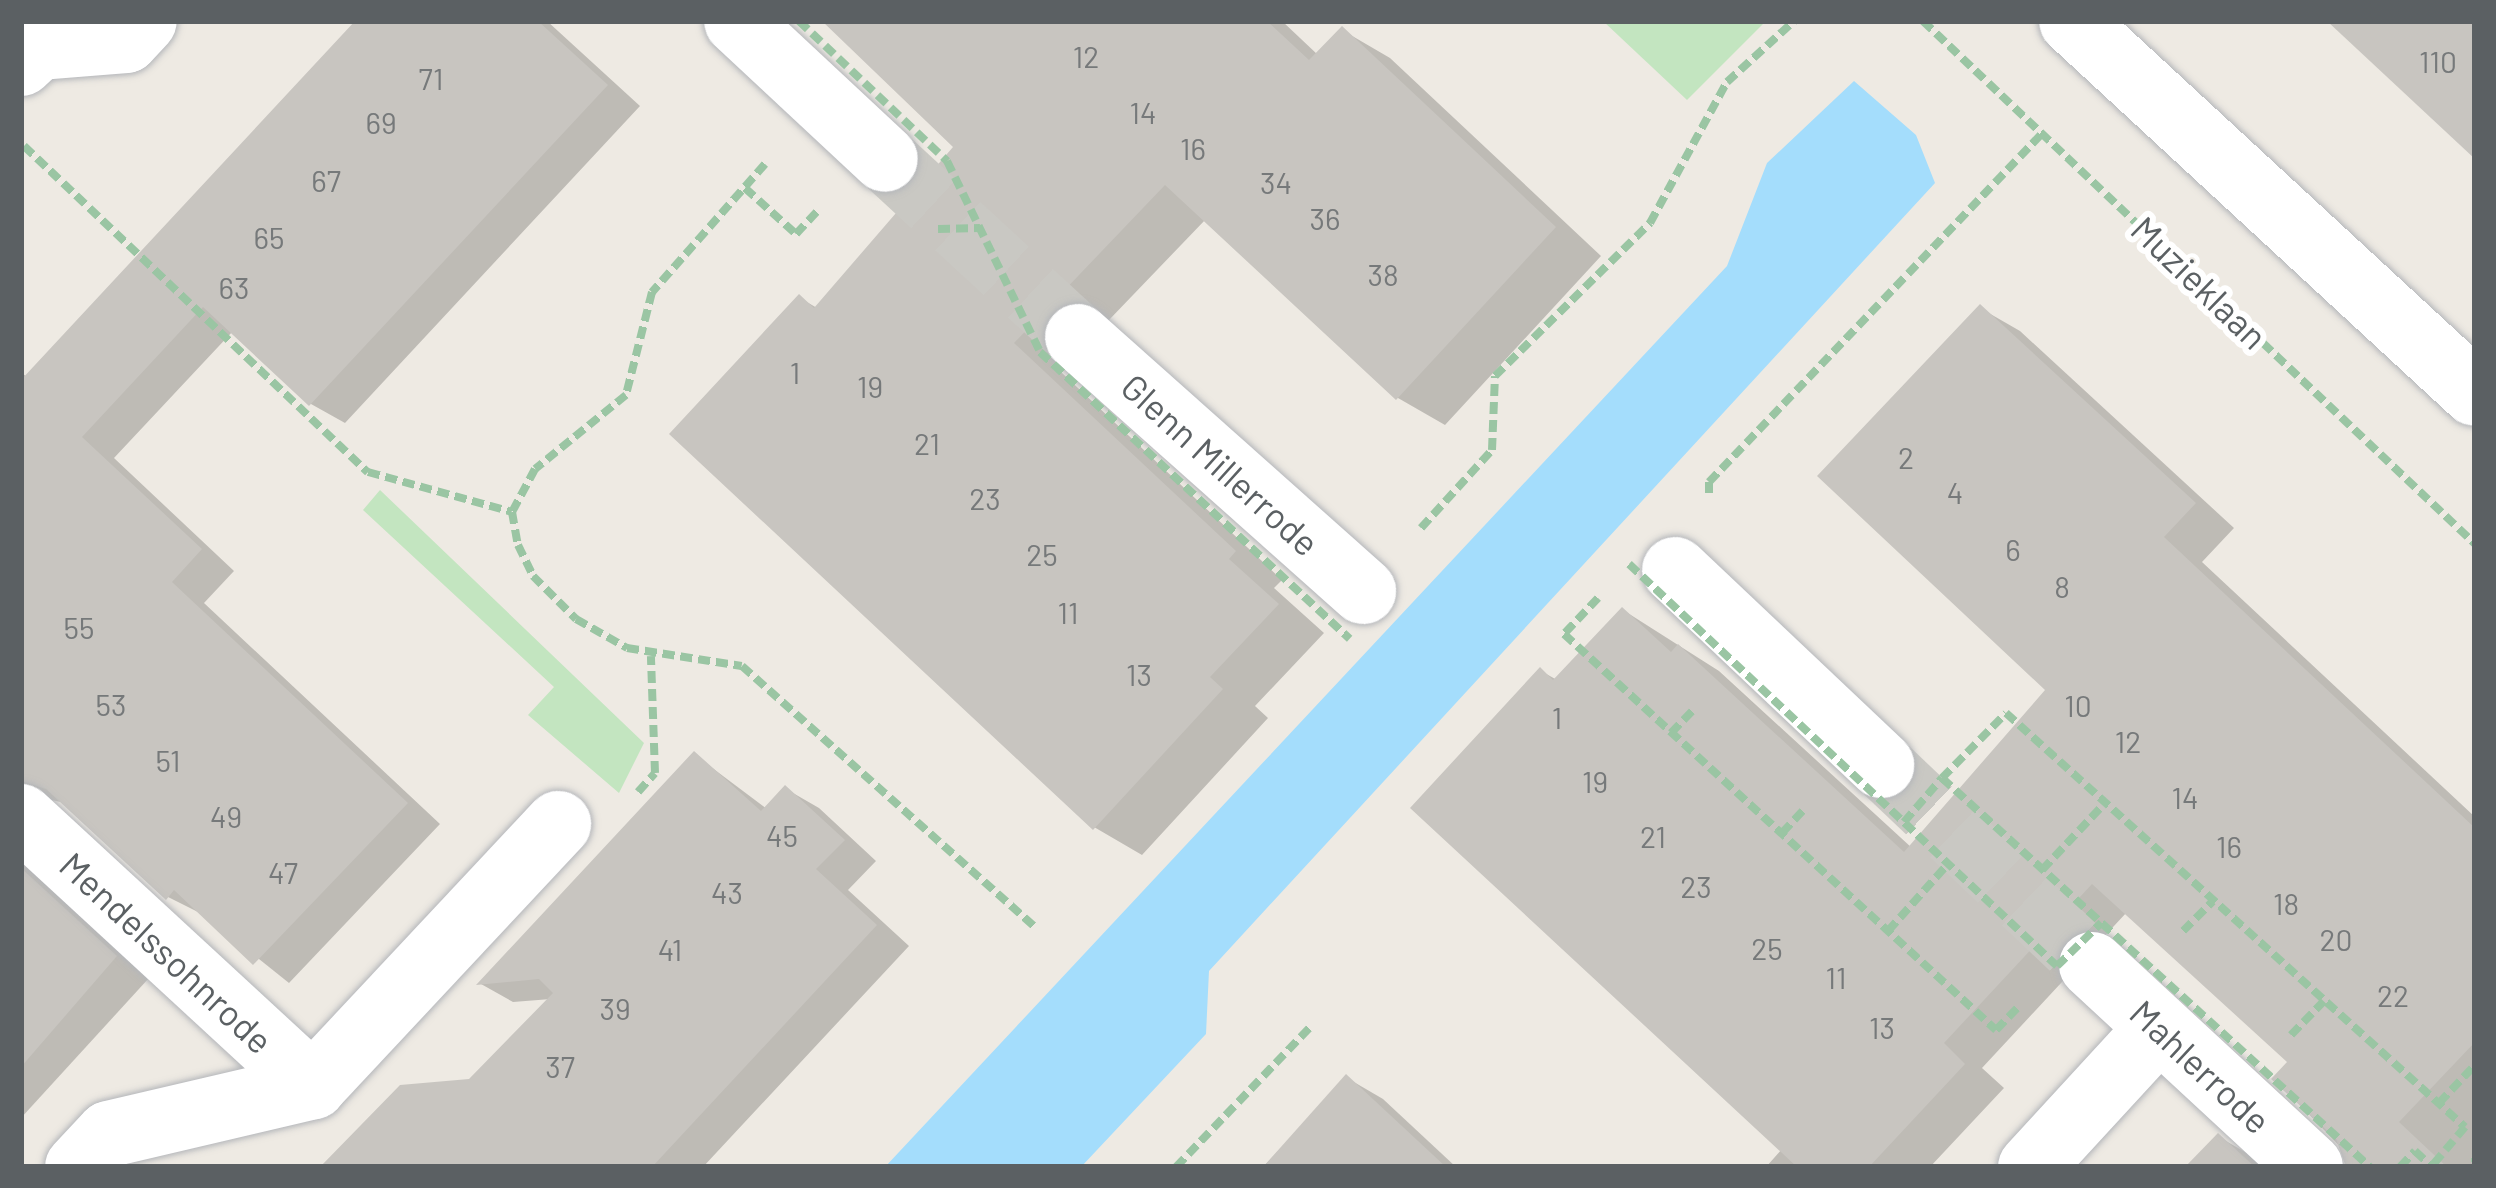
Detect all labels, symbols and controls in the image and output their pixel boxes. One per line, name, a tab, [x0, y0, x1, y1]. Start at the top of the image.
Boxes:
house number: 12	[1073, 38, 1099, 74]
house number: 110	[2419, 43, 2457, 79]
house number: 71	[419, 60, 443, 96]
house number: 14	[1129, 94, 1157, 130]
house number: 69	[365, 104, 397, 140]
house number: 16	[1180, 130, 1206, 166]
house number: 67	[311, 162, 341, 198]
house number: 34	[1260, 164, 1292, 200]
house number: 36	[1310, 200, 1340, 236]
street label: Muzieklaan	[2123, 207, 2277, 357]
house number: 65	[254, 219, 284, 255]
house number: 38	[1367, 256, 1399, 292]
house number: 63	[219, 269, 249, 305]
house number: 1	[790, 354, 800, 390]
street label: Glenn Millerrode	[1113, 364, 1329, 564]
house number: 19	[857, 368, 883, 404]
house number: 21	[914, 425, 940, 461]
house number: 2	[1898, 439, 1914, 475]
house number: 4	[1947, 474, 1963, 510]
house number: 23	[969, 480, 1001, 516]
house number: 6	[2005, 531, 2021, 567]
house number: 25	[1026, 536, 1058, 572]
house number: 8	[2054, 568, 2070, 604]
house number: 11	[1057, 594, 1079, 630]
house number: 55	[64, 609, 94, 645]
house number: 13	[1126, 656, 1152, 692]
house number: 53	[96, 686, 126, 722]
house number: 10	[2064, 687, 2092, 723]
house number: 1	[1552, 699, 1562, 735]
house number: 12	[2115, 723, 2141, 759]
house number: 51	[155, 742, 181, 778]
house number: 19	[1582, 763, 1608, 799]
house number: 14	[2171, 779, 2199, 815]
house number: 49	[210, 798, 242, 834]
house number: 45	[766, 817, 798, 853]
house number: 21	[1640, 818, 1666, 854]
house number: 16	[2216, 828, 2242, 864]
street label: Mendelssohnrode	[52, 842, 282, 1062]
house number: 47	[268, 854, 298, 890]
house number: 23	[1680, 868, 1712, 904]
house number: 43	[711, 874, 743, 910]
house number: 18	[2273, 885, 2299, 921]
house number: 20	[2319, 921, 2353, 957]
house number: 25	[1751, 930, 1783, 966]
house number: 41	[658, 931, 682, 967]
house number: 11	[1825, 959, 1847, 995]
house number: 22	[2377, 977, 2409, 1013]
house number: 39	[599, 990, 631, 1026]
street label: Mahlerrode	[2122, 990, 2280, 1142]
house number: 13	[1869, 1009, 1895, 1045]
house number: 37	[545, 1048, 575, 1084]

